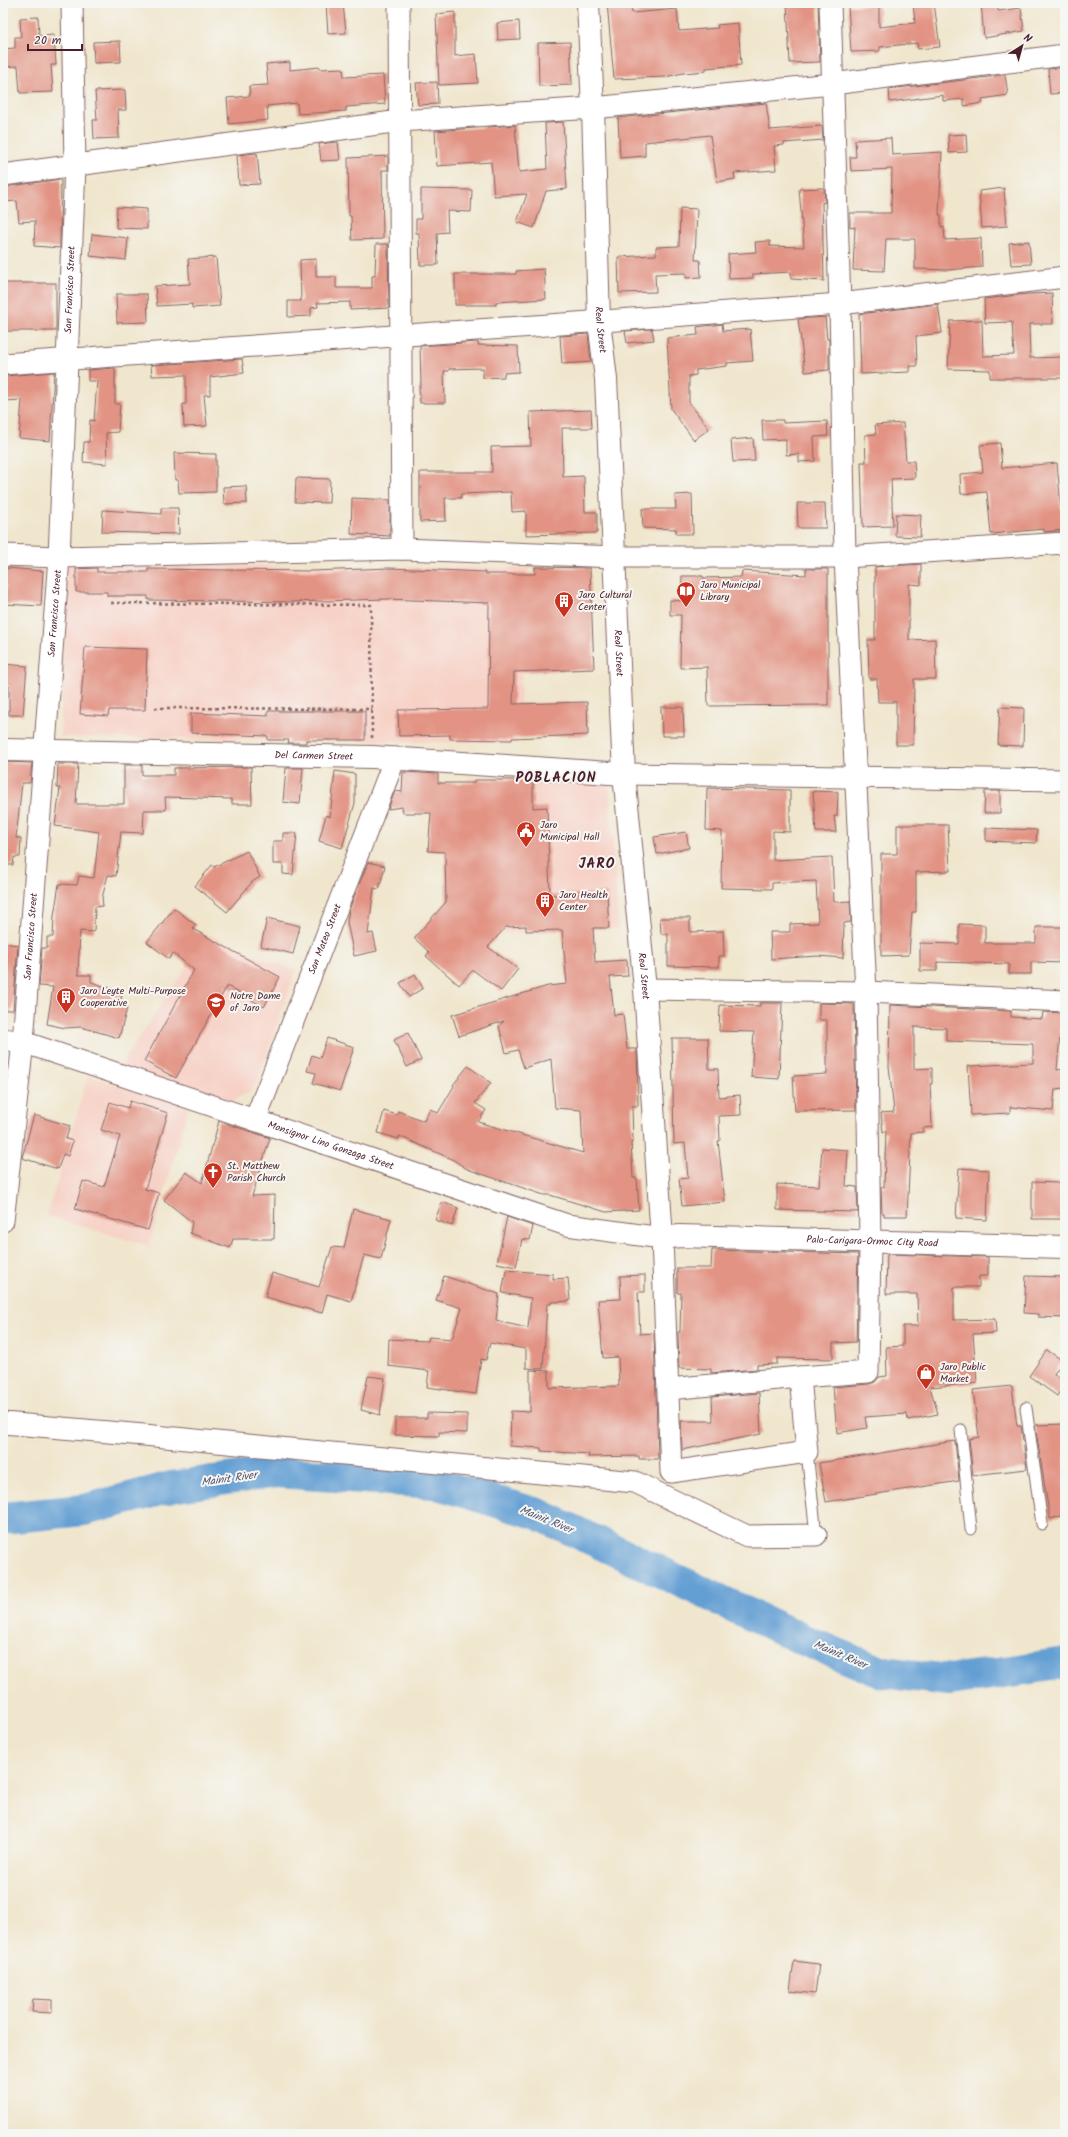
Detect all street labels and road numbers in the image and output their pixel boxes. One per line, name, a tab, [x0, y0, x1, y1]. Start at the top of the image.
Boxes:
street label: San Francisco Street	[60, 246, 80, 334]
street label: Real Street	[591, 306, 611, 354]
street label: San Francisco Street	[44, 569, 66, 657]
street label: Real Street	[609, 629, 628, 677]
street label: Del Carmen Street	[274, 747, 354, 765]
street label: San Francisco Street	[20, 892, 42, 981]
street label: San Mateo Street	[304, 901, 346, 977]
street label: Real Street	[633, 952, 654, 1000]
street label: Monsignor Lino Gonzaga Street	[266, 1117, 396, 1174]
street label: Palo-Carigara-Ormoc City Road	[806, 1232, 939, 1251]

